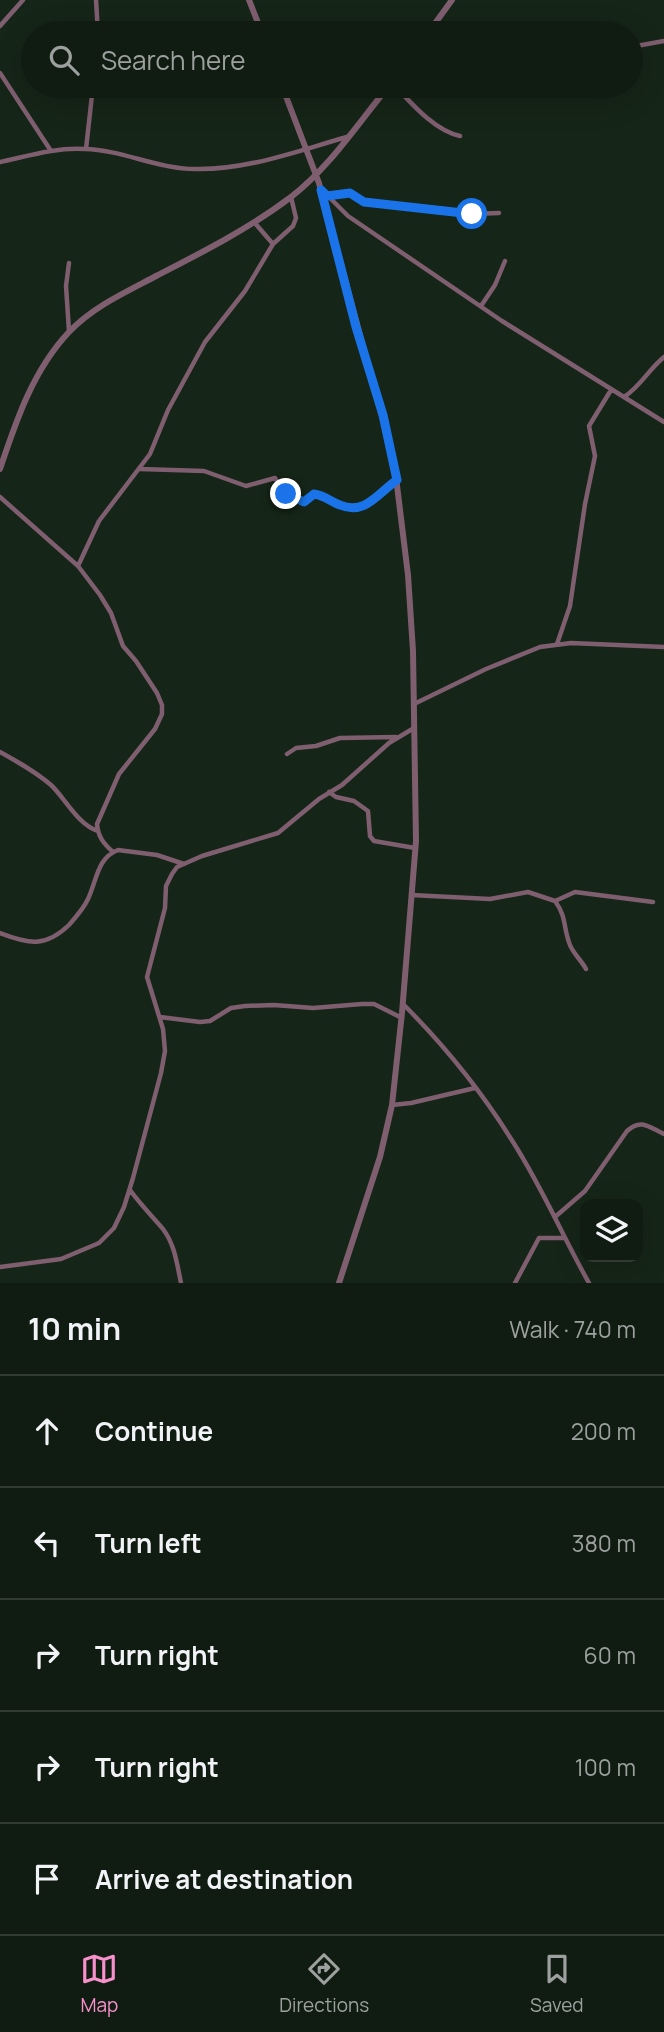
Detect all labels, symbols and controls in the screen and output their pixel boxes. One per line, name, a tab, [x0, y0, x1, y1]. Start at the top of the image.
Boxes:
search box	[21, 21, 643, 98]
icon: search	[45, 41, 83, 79]
text: Search here	[101, 42, 246, 78]
route start	[456, 198, 487, 229]
route end	[270, 478, 301, 509]
map controls	[580, 1199, 643, 1262]
button: layers	[580, 1199, 643, 1262]
text: 10 min	[28, 1308, 121, 1349]
text: Walk · 740 m	[509, 1313, 636, 1345]
icon: ahead	[28, 1412, 66, 1450]
text: Continue	[95, 1413, 213, 1449]
text: 200 m	[571, 1415, 636, 1447]
icon: left	[28, 1524, 66, 1562]
text: Turn left	[95, 1525, 202, 1561]
text: 380 m	[572, 1527, 636, 1559]
icon: right	[28, 1636, 66, 1674]
text: Turn right	[95, 1637, 219, 1673]
text: 60 m	[584, 1639, 636, 1671]
icon: right	[28, 1748, 66, 1786]
text: Turn right	[95, 1749, 219, 1785]
text: 100 m	[575, 1751, 636, 1783]
icon: arrive	[28, 1860, 66, 1898]
text: Arrive at destination	[95, 1861, 353, 1897]
tab: Map	[80, 1950, 118, 2018]
tab: Directions	[279, 1950, 369, 2018]
tab: Saved	[530, 1950, 584, 2018]

